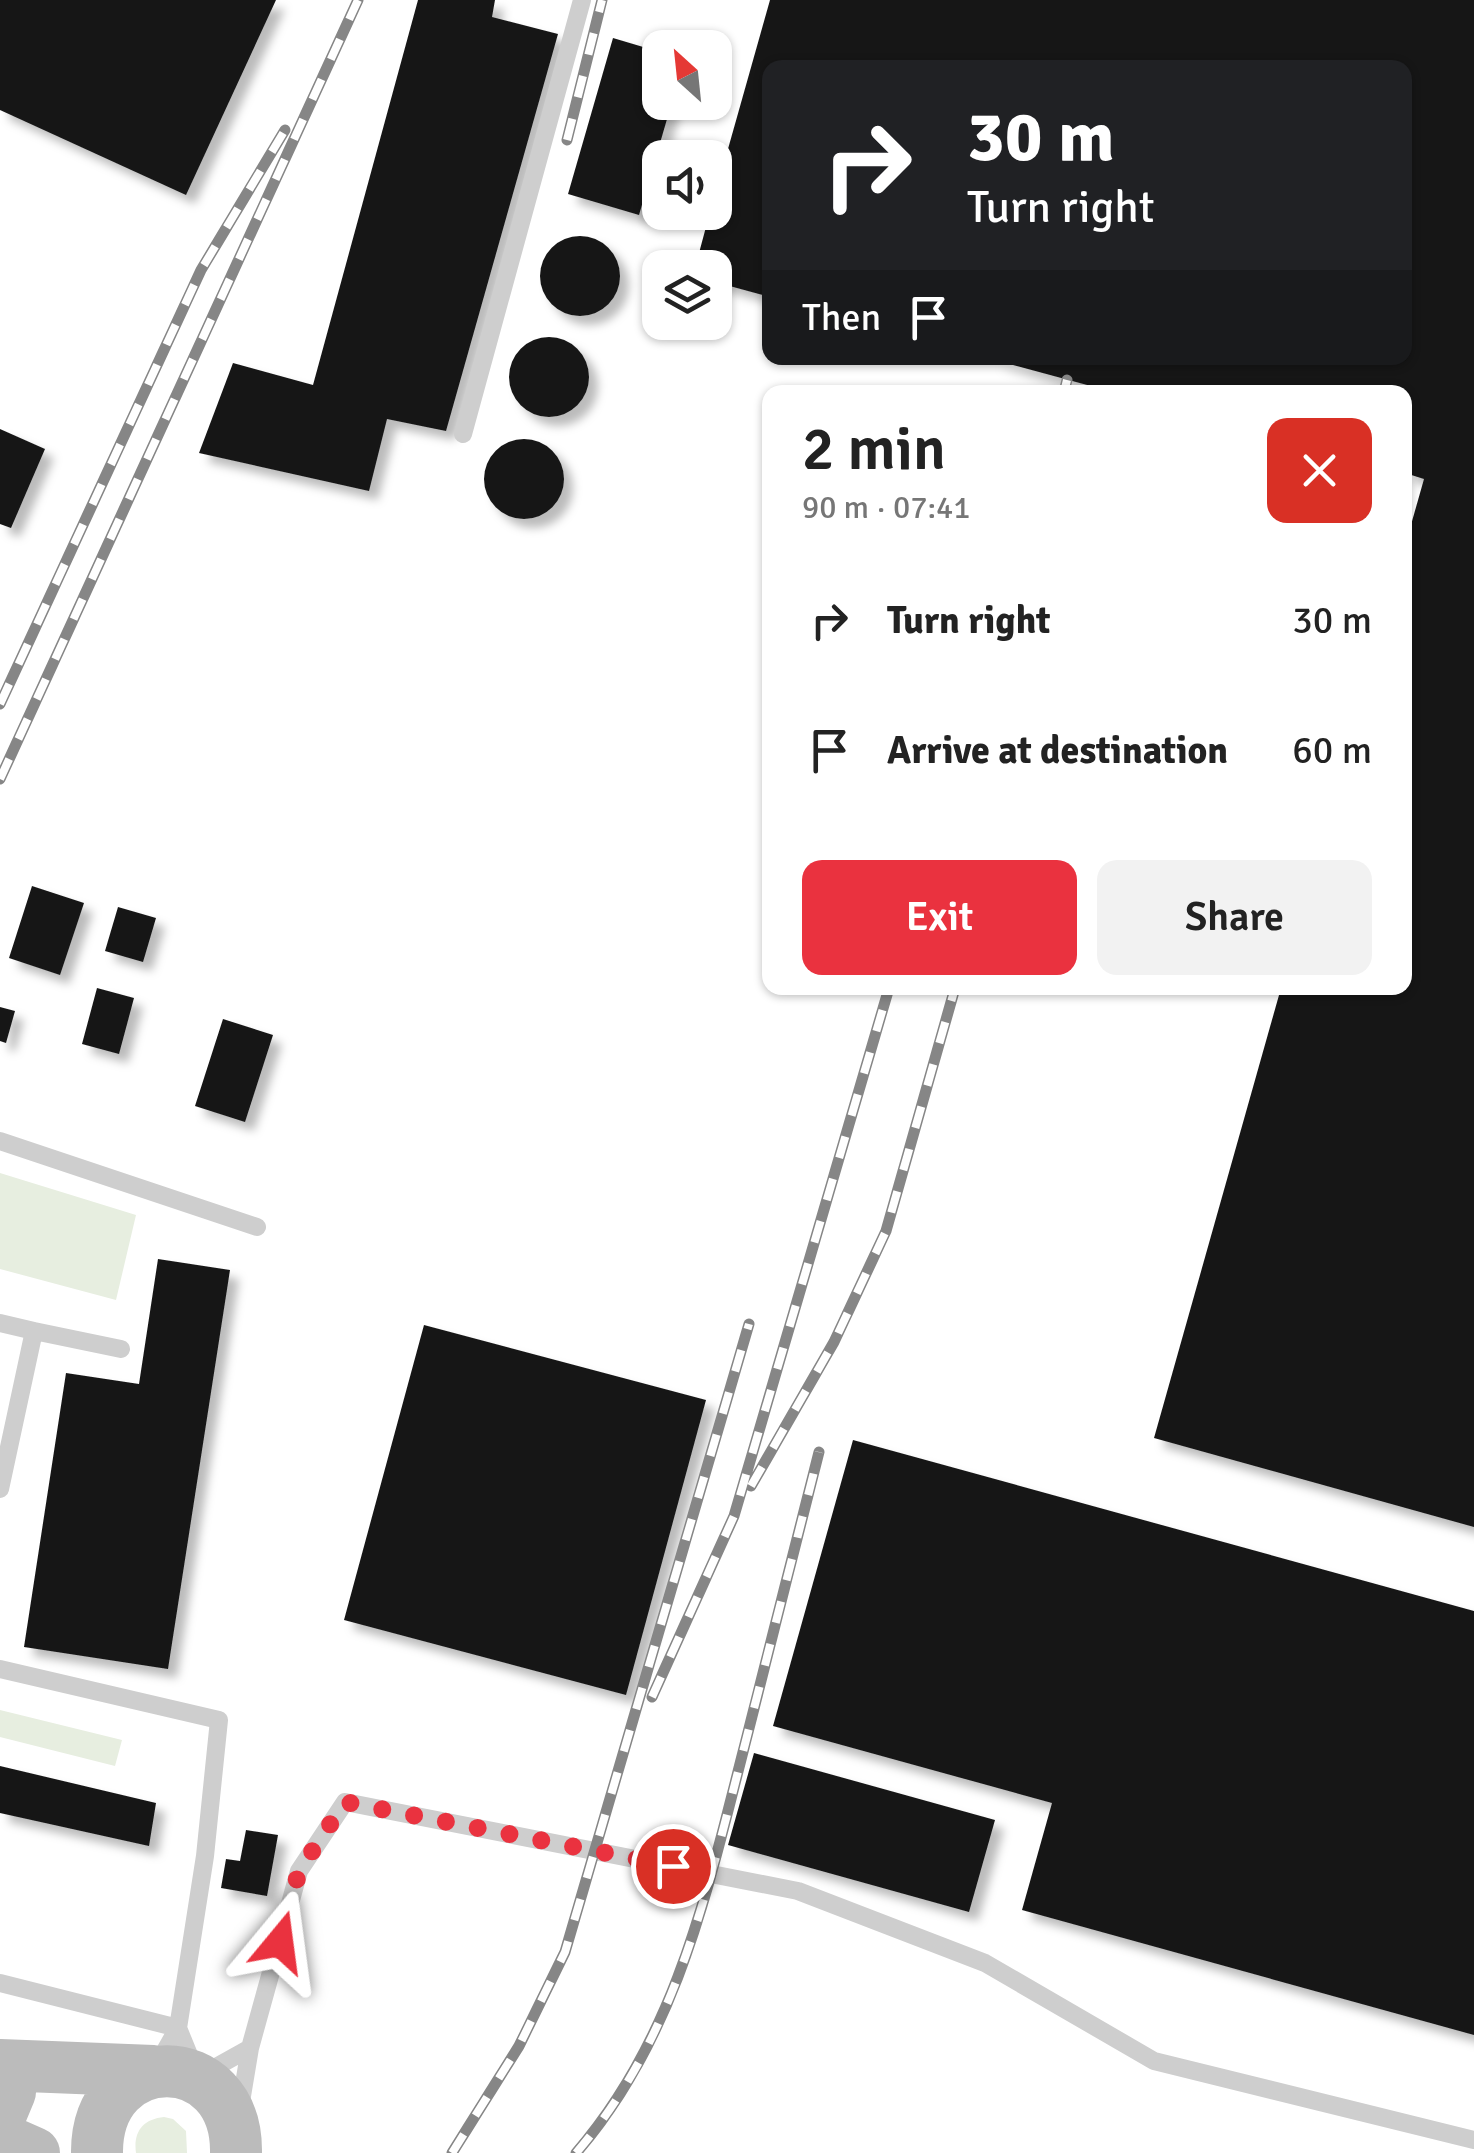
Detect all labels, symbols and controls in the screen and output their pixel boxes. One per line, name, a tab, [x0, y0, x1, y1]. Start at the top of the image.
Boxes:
north arrow	[642, 30, 732, 120]
map controls	[642, 30, 732, 340]
text: 30 m	[967, 94, 1115, 180]
icon: right	[802, 100, 932, 230]
button: sound	[642, 140, 732, 230]
text: Turn right	[967, 180, 1155, 235]
button: layers	[642, 250, 732, 340]
icon: arrive	[901, 290, 956, 345]
text: Then	[802, 294, 881, 341]
text: 2 min	[802, 413, 946, 487]
button: close	[1267, 418, 1372, 523]
text: 90 m · 07:41	[802, 488, 971, 527]
icon: right	[802, 593, 857, 648]
text: Turn right	[887, 597, 1051, 644]
text: 30 m	[1292, 597, 1372, 644]
icon: arrive	[802, 723, 857, 778]
text: Arrive at destination	[887, 727, 1228, 774]
text: 60 m	[1292, 727, 1372, 774]
button: Exit	[802, 860, 1077, 975]
button: Share	[1097, 860, 1372, 975]
pin	[631, 1824, 716, 1909]
icon: arrive	[646, 1839, 701, 1894]
position arrow	[228, 1890, 332, 1994]

